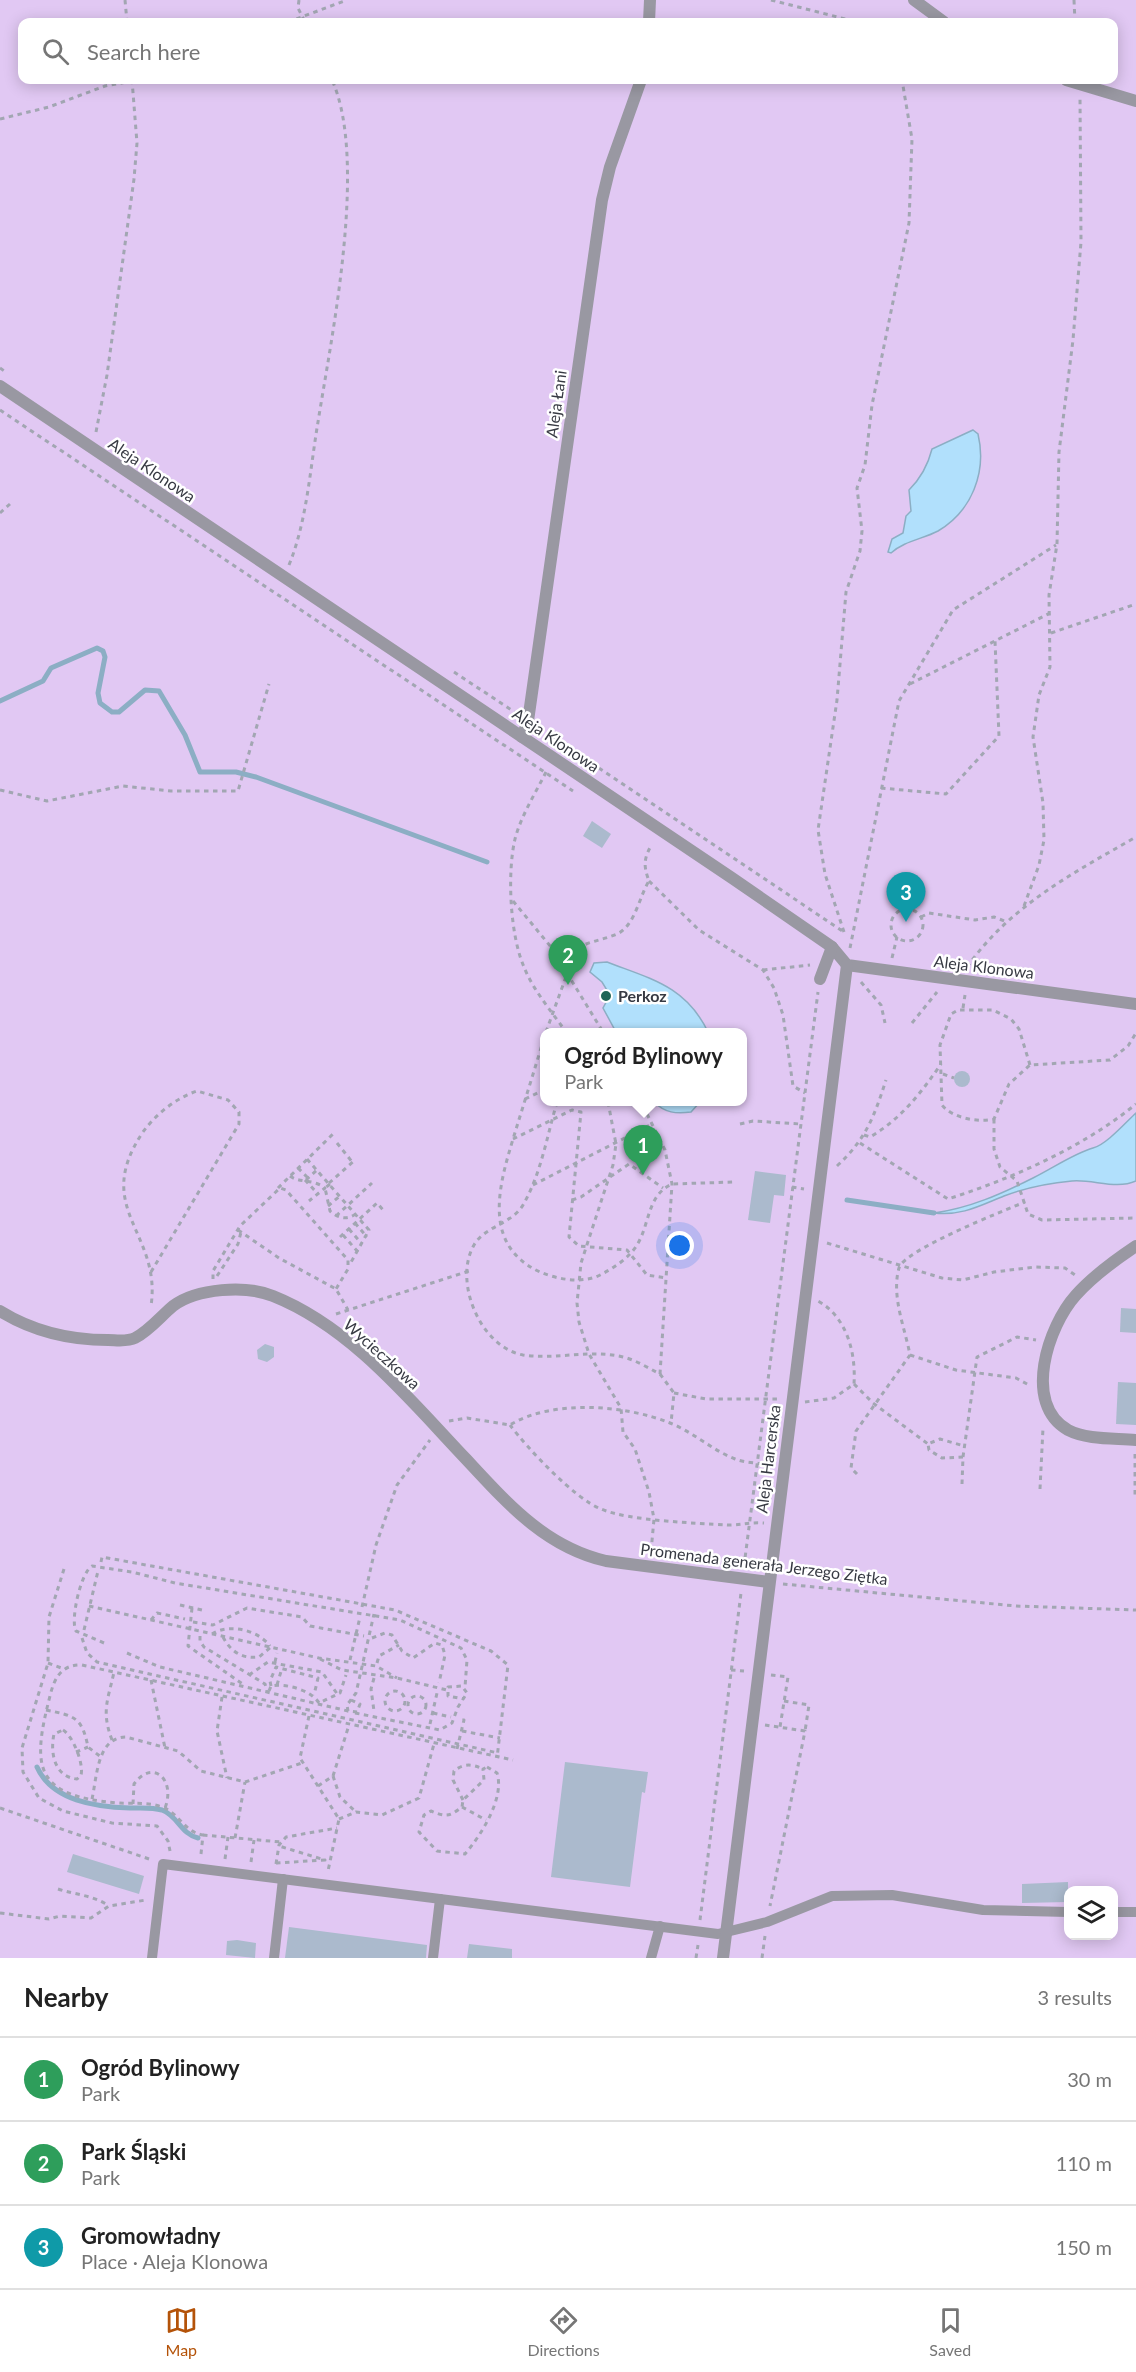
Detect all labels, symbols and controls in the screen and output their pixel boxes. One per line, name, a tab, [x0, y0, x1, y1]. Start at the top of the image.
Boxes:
search box	[18, 18, 1118, 84]
icon: search	[39, 35, 72, 68]
text: Search here	[87, 38, 200, 65]
street label: Aleja Łani	[541, 369, 570, 439]
street label: Aleja Klonowa	[105, 434, 199, 506]
street label: Aleja Klonowa	[509, 704, 603, 776]
pin: 3	[886, 872, 926, 922]
pin: 2	[548, 936, 588, 985]
street label: Aleja Klonowa	[933, 951, 1035, 982]
place label: Perkoz	[618, 986, 667, 1005]
marker: Perkoz	[599, 989, 613, 1003]
popup	[540, 1028, 747, 1106]
text: Ogród Bylinowy	[564, 1042, 723, 1069]
text: Park	[564, 1069, 603, 1093]
pin: 1	[624, 1126, 662, 1175]
your location	[665, 1231, 694, 1260]
street label: Wycieczkowa	[340, 1314, 424, 1393]
street label: Aleja Harcerska	[751, 1404, 784, 1514]
street label: Promenada generała Jerzego Ziętka	[639, 1539, 889, 1588]
map controls	[1064, 1886, 1118, 1940]
button: layers	[1064, 1886, 1118, 1940]
text: Nearby	[24, 1981, 109, 2013]
text: 3 results	[1037, 1985, 1112, 2009]
text: Ogród Bylinowy	[81, 2054, 240, 2081]
text: 1	[38, 2067, 49, 2091]
text: 30 m	[1067, 2067, 1112, 2091]
text: Park	[81, 2081, 120, 2105]
text: Park Śląski	[81, 2138, 186, 2165]
text: 2	[38, 2151, 49, 2175]
text: 110 m	[1056, 2151, 1112, 2175]
text: Park	[81, 2165, 120, 2189]
text: Gromowładny	[81, 2222, 220, 2249]
text: 3	[38, 2235, 49, 2259]
text: 150 m	[1056, 2235, 1112, 2259]
text: Place · Aleja Klonowa	[81, 2249, 268, 2273]
tab: Map	[165, 2304, 198, 2359]
tab: Directions	[527, 2304, 600, 2359]
tab: Saved	[929, 2304, 971, 2359]

